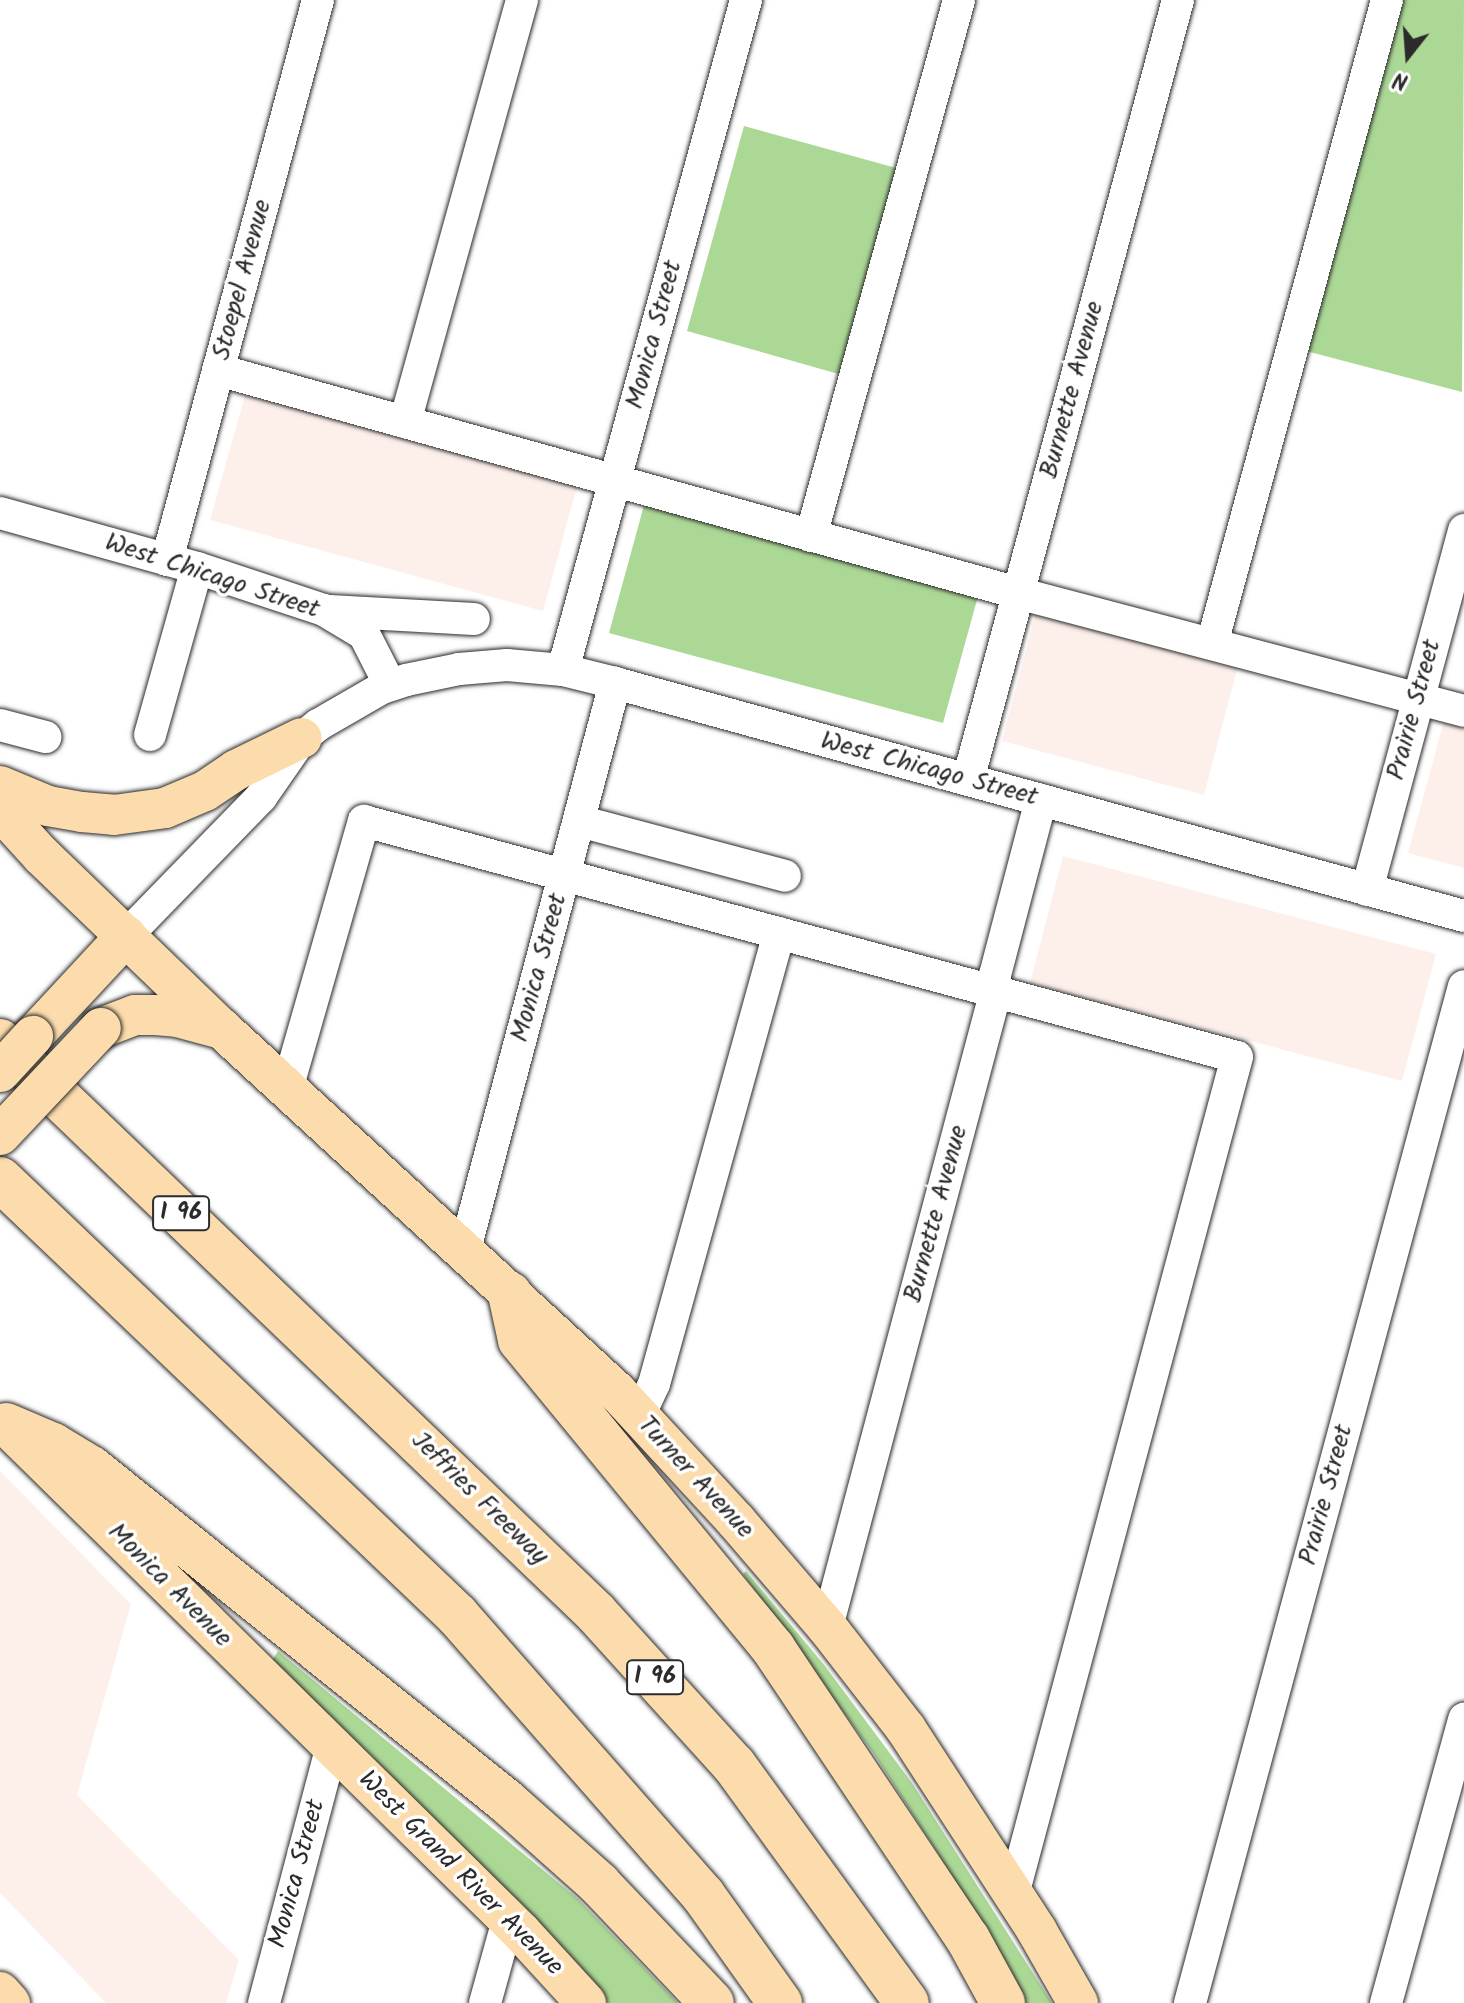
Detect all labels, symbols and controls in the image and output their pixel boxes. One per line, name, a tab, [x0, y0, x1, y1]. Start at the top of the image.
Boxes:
north arrow	[1368, 16, 1448, 96]
text: N	[1389, 61, 1413, 98]
street label: Stoepel Avenue	[207, 196, 279, 364]
street label: Monica Street	[620, 257, 690, 413]
street label: Burnette Avenue	[1034, 298, 1112, 482]
street label: West Chicago Street	[101, 528, 323, 626]
street label: Prairie Street	[1381, 636, 1449, 784]
street label: West Chicago Street	[817, 726, 1041, 814]
street label: Monica Street	[505, 890, 575, 1046]
street label: Burnette Avenue	[898, 1122, 976, 1306]
road number: I 96	[151, 1193, 211, 1233]
street label: Turner Avenue	[630, 1410, 760, 1546]
street label: Prairie Street	[1293, 1421, 1361, 1569]
street label: Jeffries Freeway	[404, 1426, 554, 1572]
street label: Monica Avenue	[100, 1517, 238, 1655]
road number: I 96	[625, 1657, 685, 1697]
street label: West Grand River Avenue	[351, 1765, 569, 1983]
street label: Monica Street	[263, 1796, 333, 1952]

